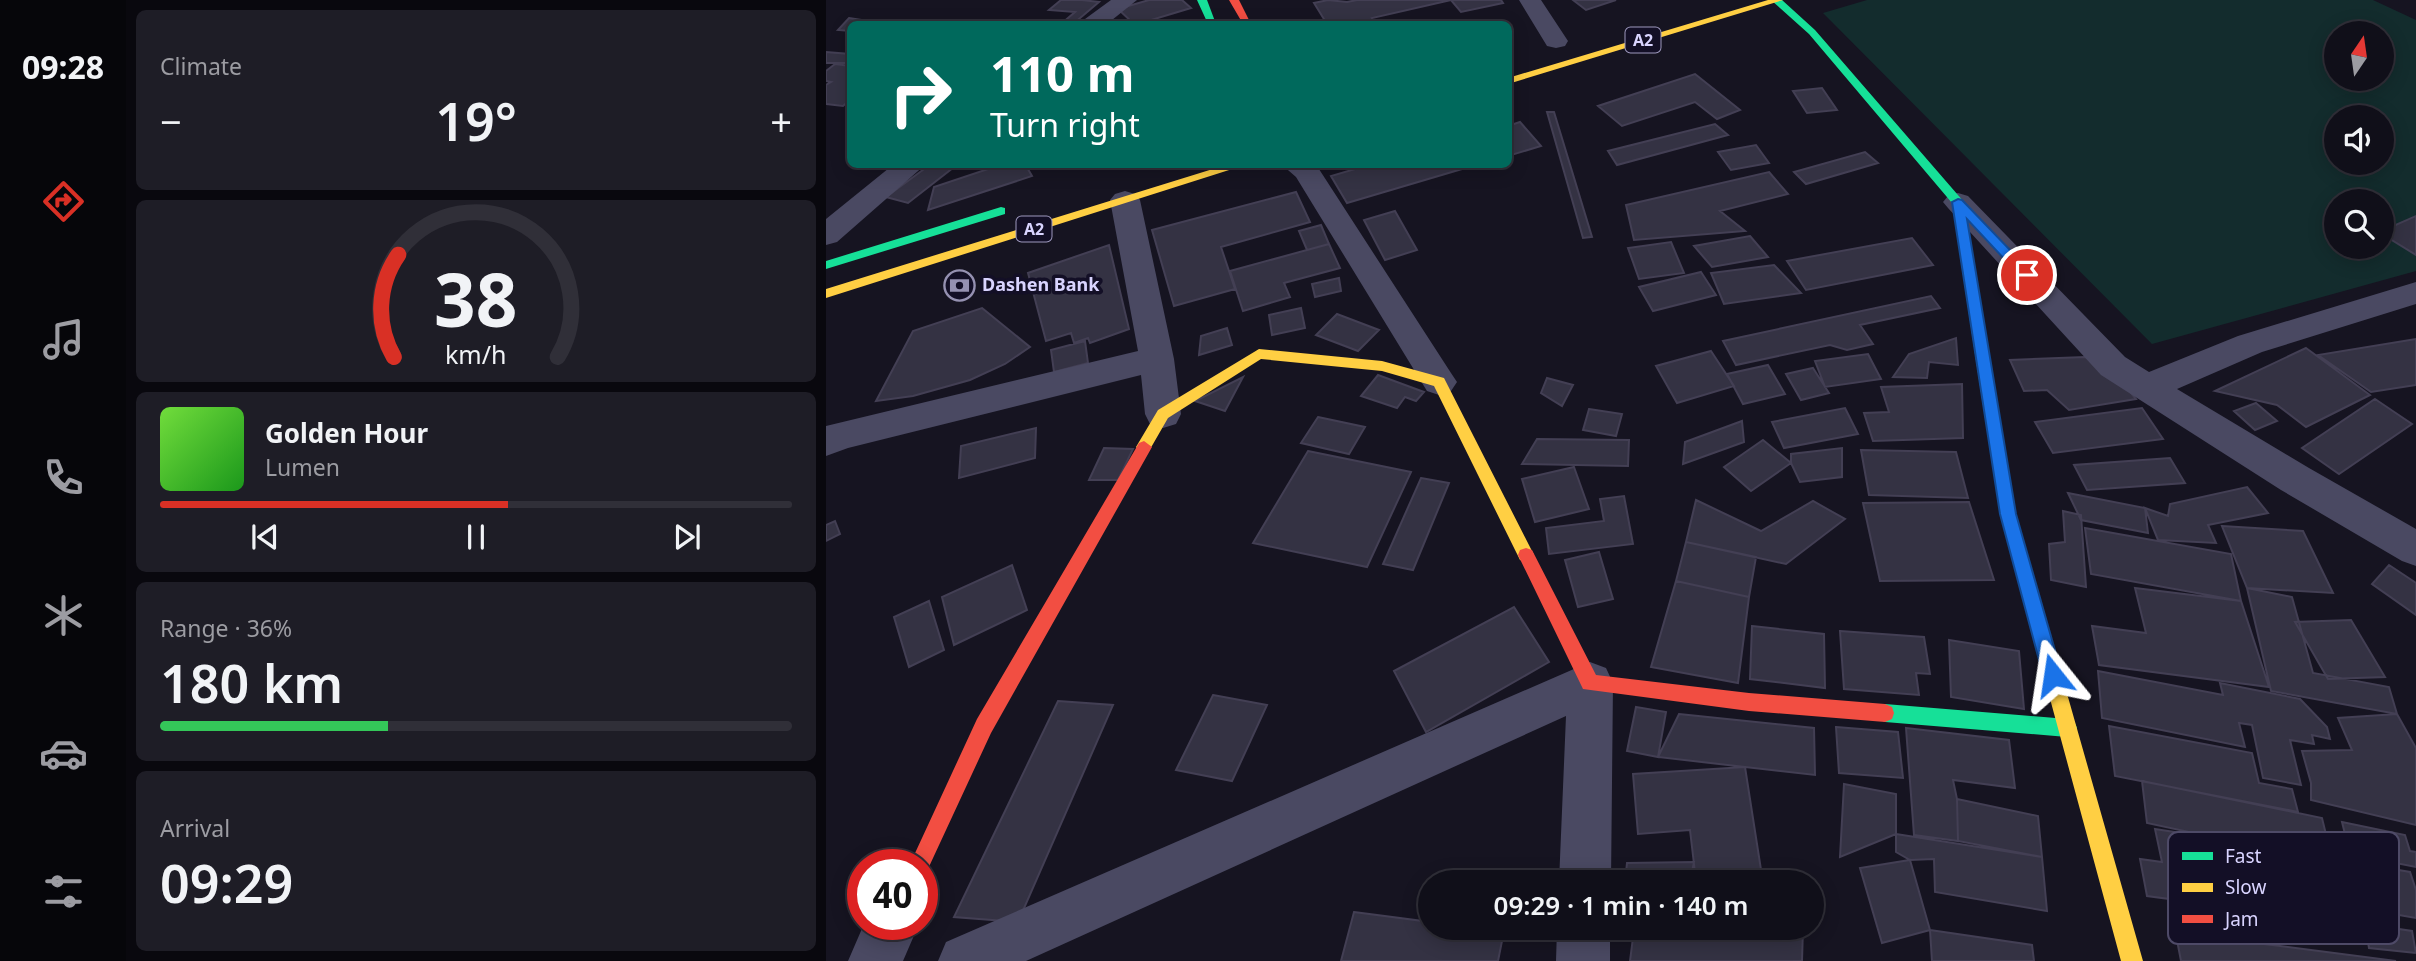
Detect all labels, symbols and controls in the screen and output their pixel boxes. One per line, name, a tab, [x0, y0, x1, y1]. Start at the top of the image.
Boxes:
north arrow	[2324, 21, 2394, 91]
map controls	[2324, 21, 2394, 259]
road number: A2	[1626, 28, 1660, 52]
text: 110 m	[990, 40, 1135, 106]
text: 09:28	[22, 45, 104, 88]
icon: right	[875, 49, 966, 140]
text: Climate	[160, 50, 242, 82]
text: 19°	[435, 85, 517, 156]
text: −	[160, 95, 182, 147]
text: +	[770, 95, 792, 147]
text: Turn right	[990, 103, 1140, 146]
button: sound	[2324, 105, 2394, 175]
icon: directions	[39, 177, 88, 226]
button: search	[2324, 189, 2394, 259]
road number: A2	[1016, 216, 1052, 242]
pin	[1997, 245, 2057, 305]
text: 38	[434, 249, 518, 348]
icon: arrive	[2008, 256, 2046, 294]
bank icon: Dashen Bank	[942, 268, 976, 302]
place label: Dashen Bank	[982, 272, 1100, 296]
icon: music	[39, 315, 88, 364]
text: km/h	[445, 337, 507, 371]
text: Golden Hour	[265, 415, 428, 451]
text: Lumen	[265, 451, 340, 483]
icon: phone	[39, 453, 88, 502]
icon: previous	[246, 518, 284, 556]
icon: pause	[457, 518, 495, 556]
icon: next	[668, 518, 706, 556]
icon: climate	[39, 591, 88, 640]
text: Range · 36%	[160, 612, 292, 644]
position arrow	[2016, 638, 2090, 712]
text: 180 km	[160, 647, 343, 718]
icon: car	[39, 729, 88, 778]
text: Arrival	[160, 812, 230, 844]
legend	[2168, 832, 2399, 944]
text: Fast	[2225, 843, 2262, 869]
text: 09:29	[160, 847, 293, 918]
speed limit sign: 40	[847, 849, 938, 940]
icon: filters	[39, 867, 88, 916]
text: Slow	[2225, 874, 2266, 900]
text: 09:29 · 1 min · 140 m	[1494, 887, 1748, 923]
text: Jam	[2223, 906, 2259, 932]

